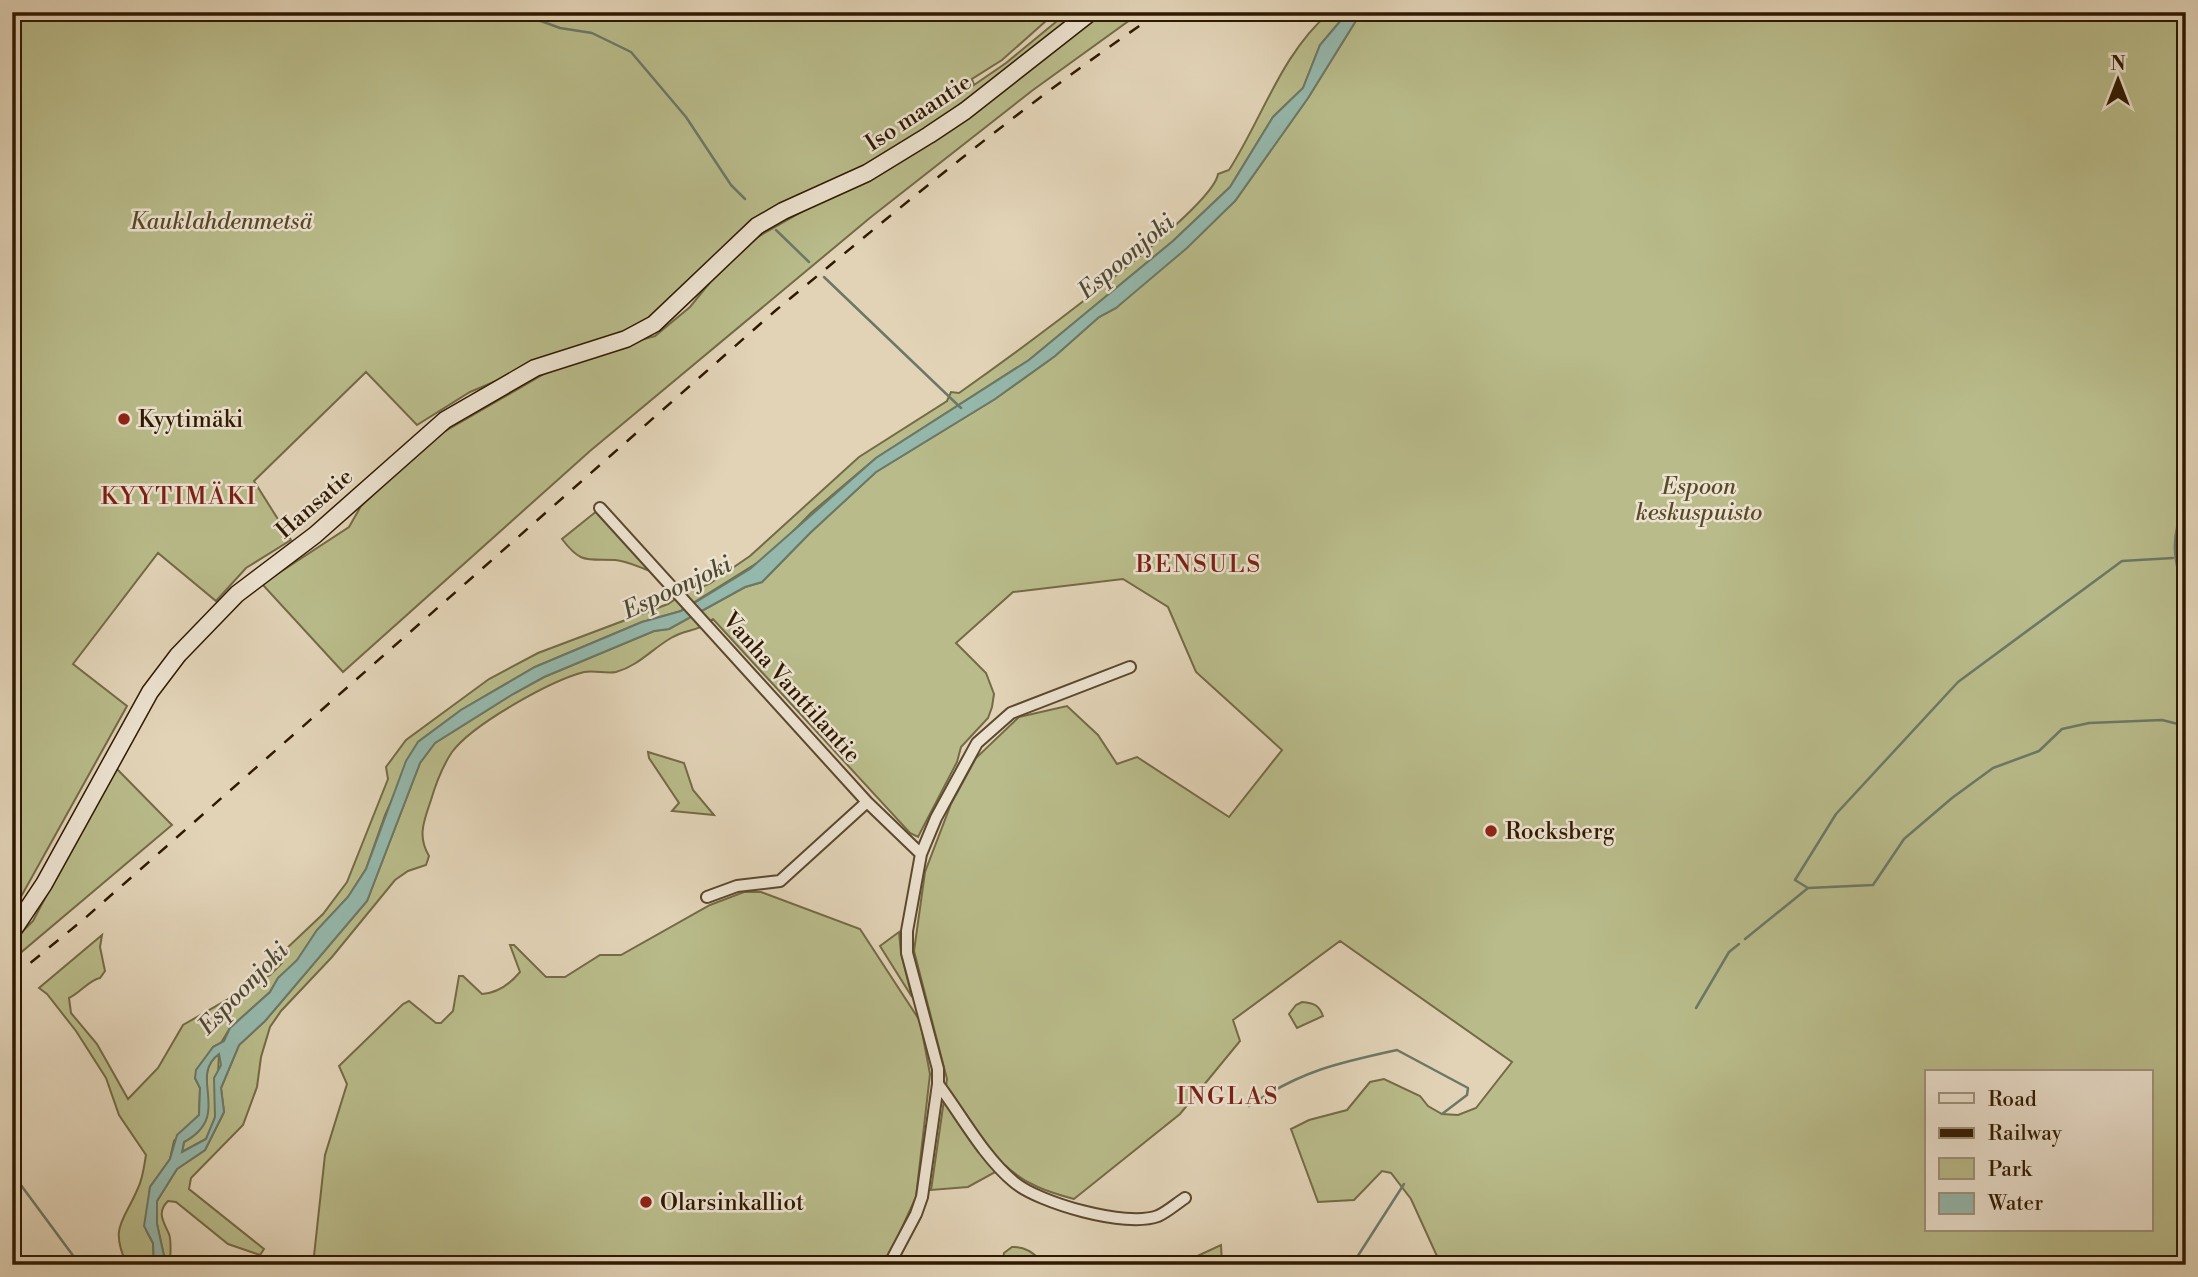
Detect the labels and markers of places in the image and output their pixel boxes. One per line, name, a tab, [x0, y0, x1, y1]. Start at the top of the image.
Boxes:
place label: Kyytimäki	[138, 406, 243, 434]
marker: Kyytimäki	[116, 411, 132, 427]
place label: Rocksberg	[1505, 818, 1615, 846]
marker: Rocksberg	[1483, 823, 1499, 839]
place label: Olarsinkalliot	[660, 1189, 804, 1217]
marker: Olarsinkalliot	[638, 1194, 654, 1210]

